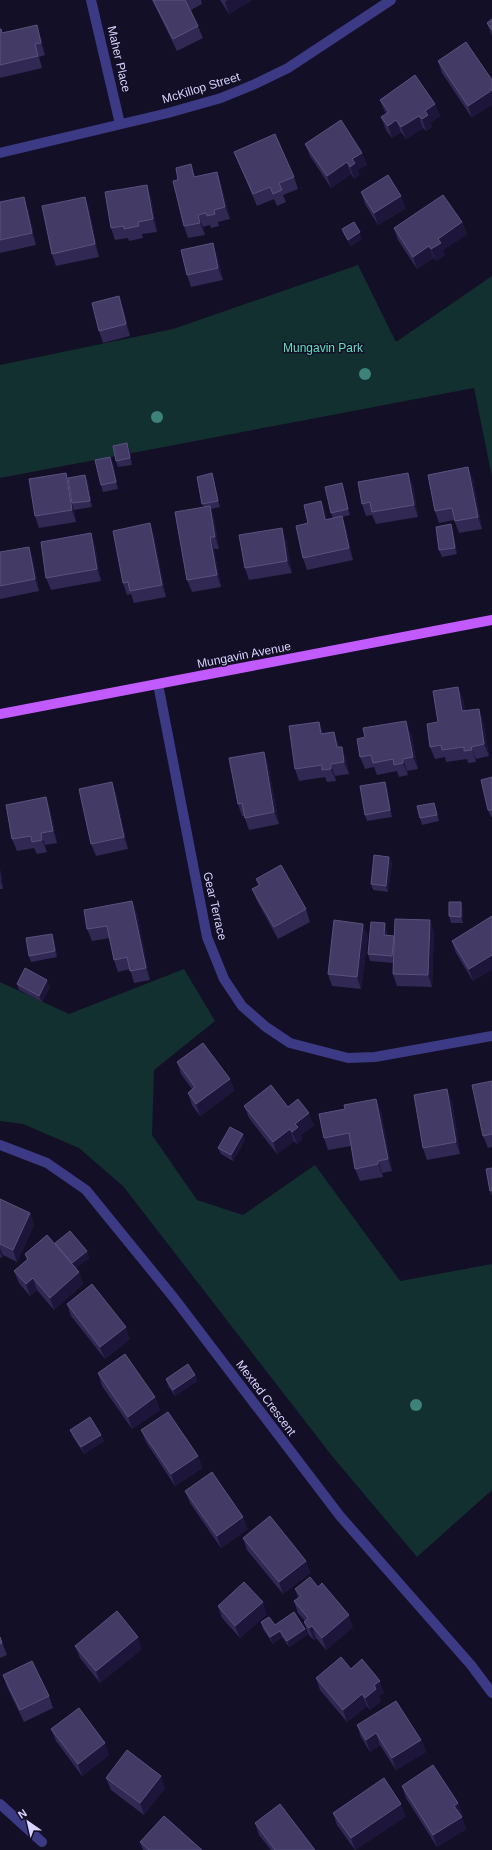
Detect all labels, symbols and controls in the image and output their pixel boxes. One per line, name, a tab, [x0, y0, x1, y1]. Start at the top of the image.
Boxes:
street label: Maher Place	[105, 25, 133, 94]
street label: McKillop Street	[160, 69, 242, 106]
park label: Mungavin Park	[283, 341, 364, 355]
street label: Mungavin Avenue	[196, 639, 292, 671]
street label: Gear Terrace	[200, 870, 230, 942]
street label: Mexted Crescent	[233, 1358, 299, 1439]
north arrow	[8, 1802, 48, 1842]
text: N	[16, 1806, 29, 1821]

